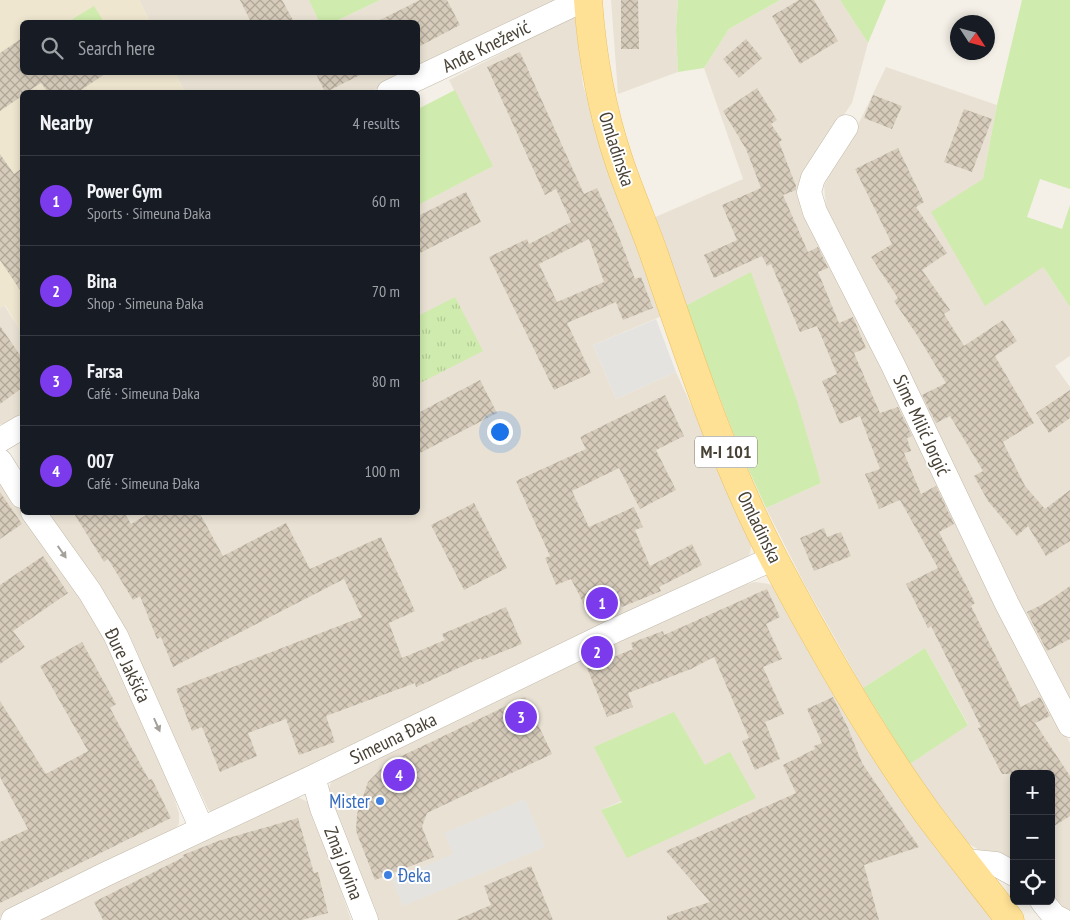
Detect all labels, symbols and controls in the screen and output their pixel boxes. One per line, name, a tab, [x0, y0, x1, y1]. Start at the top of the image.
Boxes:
street label: Anđe Knežević	[438, 14, 534, 78]
north arrow	[950, 15, 995, 60]
search box	[20, 20, 420, 75]
icon: search	[38, 34, 66, 62]
text: Search here	[78, 36, 155, 60]
text: Nearby	[40, 109, 93, 136]
street label: Omladinska	[594, 109, 640, 189]
text: 4 results	[353, 113, 400, 133]
text: Power Gym	[87, 179, 162, 203]
text: 1	[52, 191, 60, 211]
text: 60 m	[372, 191, 400, 211]
text: Sports · Simeuna Đaka	[87, 203, 211, 223]
text: Bina	[87, 269, 117, 293]
text: 2	[52, 281, 60, 301]
text: 70 m	[372, 281, 400, 301]
text: Shop · Simeuna Đaka	[87, 293, 204, 313]
text: Farsa	[87, 359, 123, 383]
text: 3	[52, 371, 60, 391]
text: 80 m	[372, 371, 400, 391]
street label: Sime Milić Jorgić	[888, 371, 956, 480]
text: Café · Simeuna Đaka	[87, 383, 200, 403]
your location	[487, 419, 513, 445]
road number: M-I 101	[695, 437, 757, 468]
text: 007	[87, 449, 114, 473]
text: 4	[52, 461, 60, 481]
text: 100 m	[365, 461, 400, 481]
text: Café · Simeuna Đaka	[87, 473, 200, 493]
street label: Omladinska	[732, 487, 788, 567]
one-way arrow	[56, 545, 67, 558]
pin: 1	[586, 584, 618, 622]
street label: Đure Jakšića	[99, 623, 156, 706]
pin: 2	[581, 633, 613, 671]
pin: 3	[505, 698, 537, 736]
street label: Simeuna Đaka	[346, 707, 440, 769]
one-way arrow	[153, 718, 161, 732]
pin: 4	[383, 756, 415, 794]
map controls	[1010, 770, 1055, 905]
button: +	[1010, 770, 1055, 815]
place label: Mister	[329, 789, 371, 813]
marker: Mister	[374, 795, 386, 807]
button: −	[1010, 815, 1055, 860]
street label: Zmaj Jovina	[319, 823, 369, 903]
button: locate	[1010, 860, 1055, 905]
place label: Đeka	[397, 863, 431, 887]
marker: Đeka	[382, 869, 394, 881]

